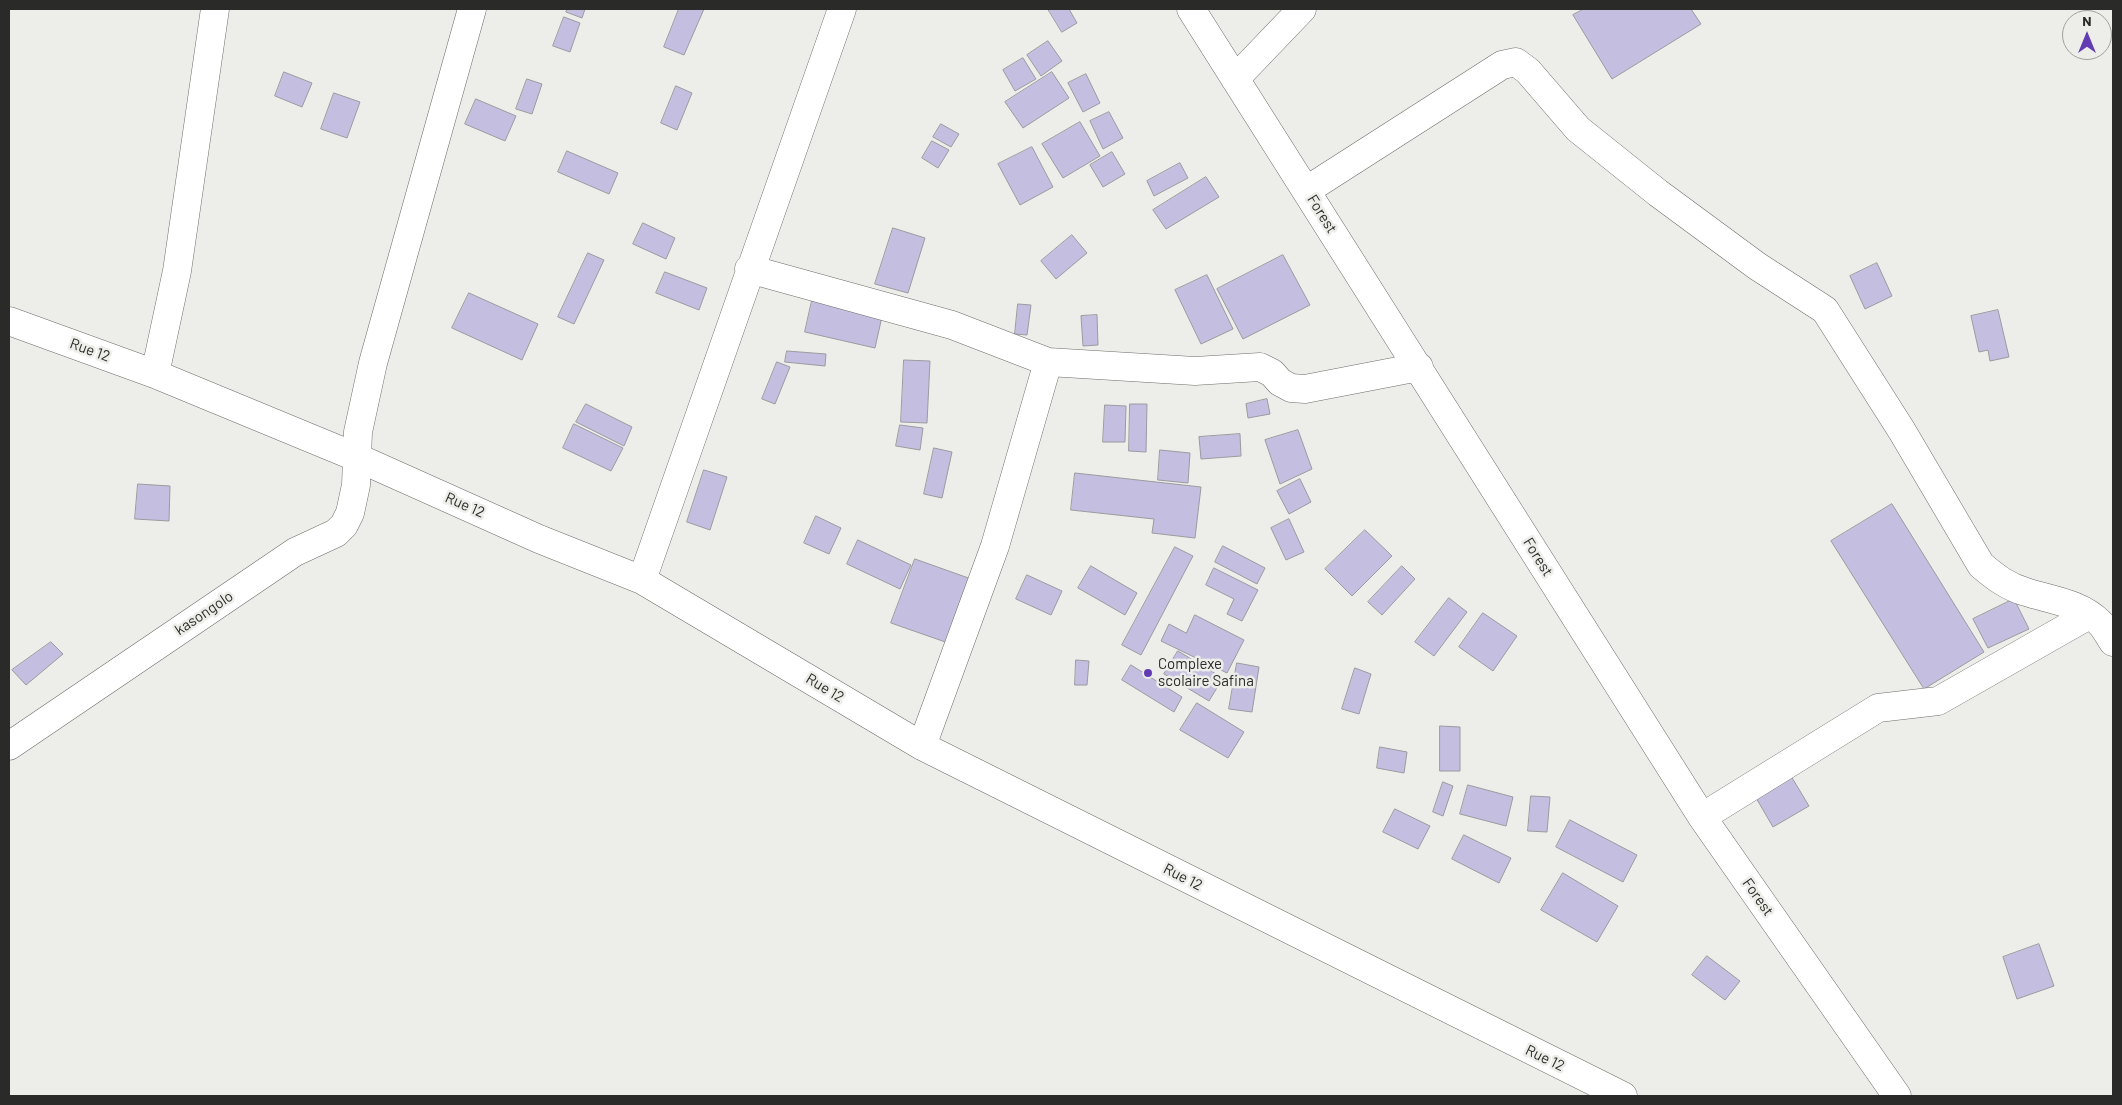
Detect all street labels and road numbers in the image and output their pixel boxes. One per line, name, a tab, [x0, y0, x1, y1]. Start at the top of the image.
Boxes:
street label: Forest	[1303, 191, 1341, 237]
street label: Rue 12	[67, 334, 113, 366]
street label: Rue 12	[442, 488, 488, 522]
street label: Forest	[1519, 534, 1557, 580]
street label: kasongolo	[171, 587, 237, 639]
street label: Rue 12	[803, 670, 847, 706]
street label: Rue 12	[1160, 860, 1206, 894]
street label: Forest	[1739, 875, 1777, 919]
street label: Rue 12	[1522, 1041, 1568, 1075]

